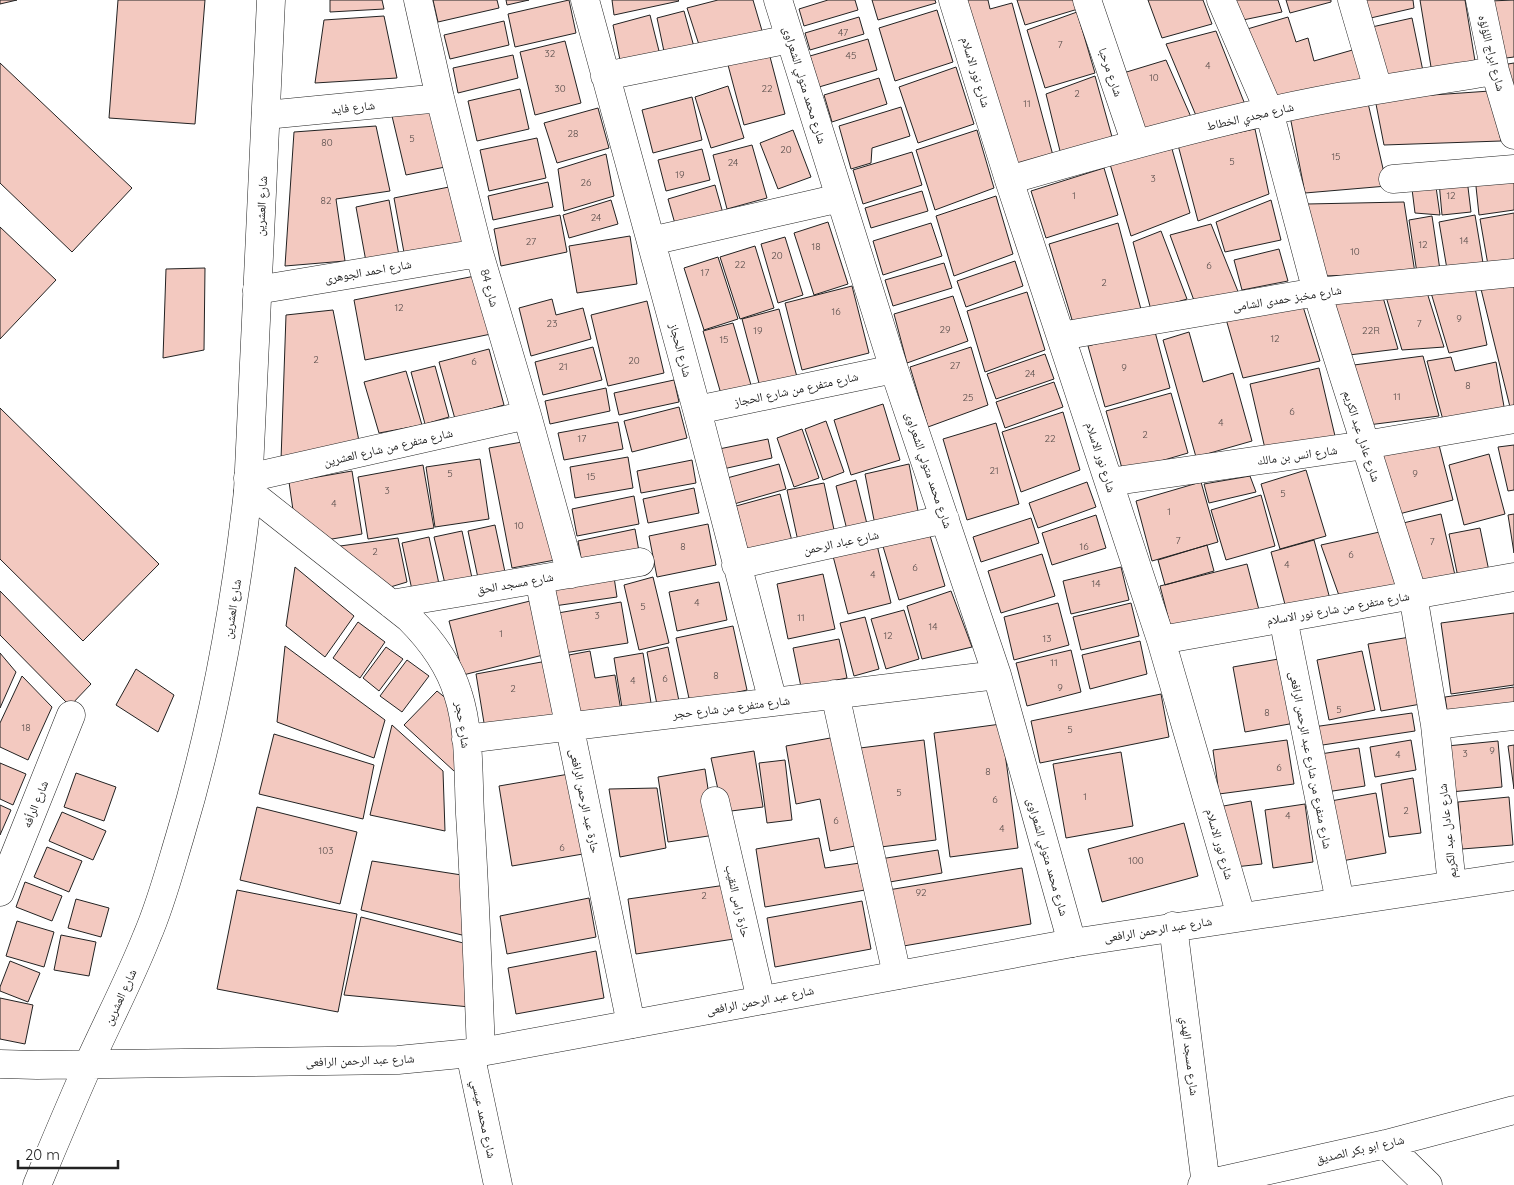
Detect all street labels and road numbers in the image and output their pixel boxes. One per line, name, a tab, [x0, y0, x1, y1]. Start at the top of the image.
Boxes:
street label: شارع ابراج اللؤلؤه	[1474, 13, 1509, 93]
street label: شارع محمد متولي الشعراوى	[777, 24, 830, 147]
street label: شارع نور الاسلام	[957, 35, 994, 110]
street label: شارع مرحبا	[1095, 46, 1126, 99]
street label: شارع فايد	[330, 97, 376, 118]
street label: شارع مجدي الخطاط	[1205, 99, 1296, 136]
street label: شارع العشرين	[252, 175, 271, 237]
street label: شارع احمد الجوهرى	[323, 256, 413, 287]
street label: شارع 84	[476, 267, 503, 309]
street label: شارع مخبز حمدى الشامى	[1231, 282, 1343, 315]
street label: شارع الحجاز	[665, 320, 695, 379]
street label: شارع متفرع من شارع الحجاز	[731, 368, 860, 411]
street label: شارع عادل عبد الكريم	[1339, 388, 1384, 484]
street label: شارع محمد متولي الشعراوى	[899, 410, 956, 531]
street label: شارع نور الاسلام	[1082, 420, 1119, 494]
street label: شارع متفرع من شارع العشرين	[322, 425, 454, 470]
street label: شارع انس بن مالك	[1256, 442, 1338, 469]
street label: شارع عباد الرحمن	[802, 527, 880, 558]
street label: شارع مسجد الحق	[475, 569, 555, 598]
street label: شارع العشرين	[220, 578, 245, 640]
street label: شارع متفرع من شارع نور الاسلام	[1265, 588, 1411, 629]
street label: شارع متفرع من شارع عبد الرحمن الرافعى	[1285, 670, 1336, 850]
street label: شارع متفرع من شارع حجر	[670, 692, 791, 723]
street label: شارع حجر	[451, 700, 474, 749]
street label: حارة عبد الرحمن الرافعى	[566, 747, 603, 855]
street label: شارع الرأفه	[19, 778, 52, 830]
street label: شارع عادل عبد الكريم	[1435, 783, 1460, 879]
street label: شارع محمد متولي الشعراوى	[1021, 796, 1072, 919]
street label: شارع نور الاسلام	[1202, 807, 1237, 882]
street label: حارة راس النقيب	[722, 863, 754, 939]
street label: شارع عبد الرحمن الرافعى	[1103, 913, 1213, 946]
street label: شارع العشرين	[100, 966, 141, 1028]
street label: شارع عبد الرحمن الرافعى	[705, 982, 815, 1019]
street label: شارع مسجد الهدي	[1175, 1016, 1202, 1097]
street label: شارع عبد الرحمن الرافعى	[305, 1051, 415, 1070]
street label: شارع محمد عيسي	[465, 1078, 500, 1160]
street label: شارع ابو بكر الصديق	[1314, 1132, 1406, 1167]

